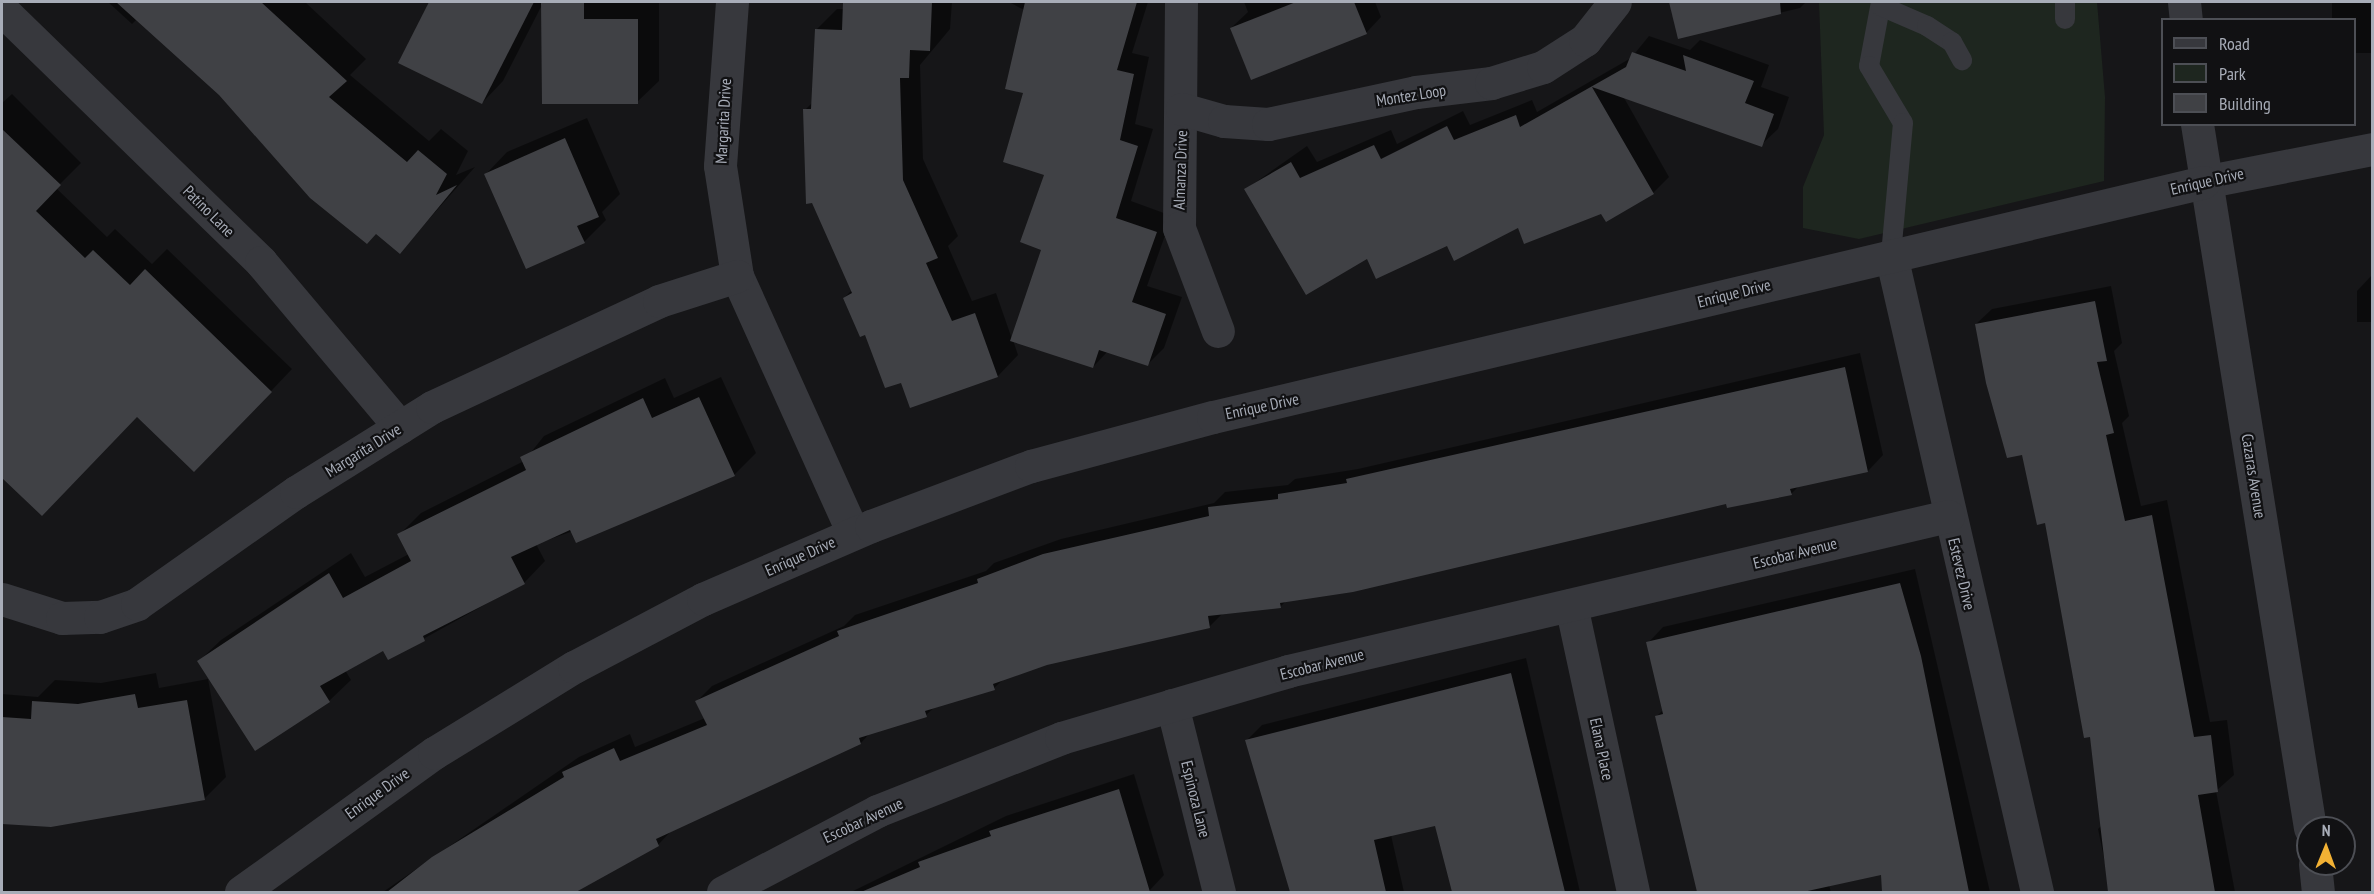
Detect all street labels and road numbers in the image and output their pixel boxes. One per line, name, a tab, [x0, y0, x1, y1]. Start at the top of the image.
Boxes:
street label: Margarita Drive	[711, 78, 735, 164]
street label: Montez Loop	[1375, 80, 1447, 110]
street label: Almanza Drive	[1169, 130, 1191, 210]
street label: Enrique Drive	[2168, 163, 2246, 199]
street label: Patino Lane	[179, 181, 239, 241]
street label: Enrique Drive	[1695, 275, 1773, 311]
street label: Enrique Drive	[1223, 389, 1301, 423]
street label: Margarita Drive	[322, 419, 404, 481]
street label: Cazaras Avenue	[2238, 432, 2270, 520]
street label: Enrique Drive	[762, 532, 838, 580]
street label: Escobar Avenue	[1751, 533, 1839, 573]
street label: Estevez Drive	[1944, 536, 1980, 612]
street label: Escobar Avenue	[1278, 644, 1366, 684]
street label: Elana Place	[1586, 716, 1618, 782]
street label: Espinoza Lane	[1177, 759, 1215, 839]
street label: Enrique Drive	[341, 763, 413, 823]
street label: Escobar Avenue	[820, 793, 906, 847]

